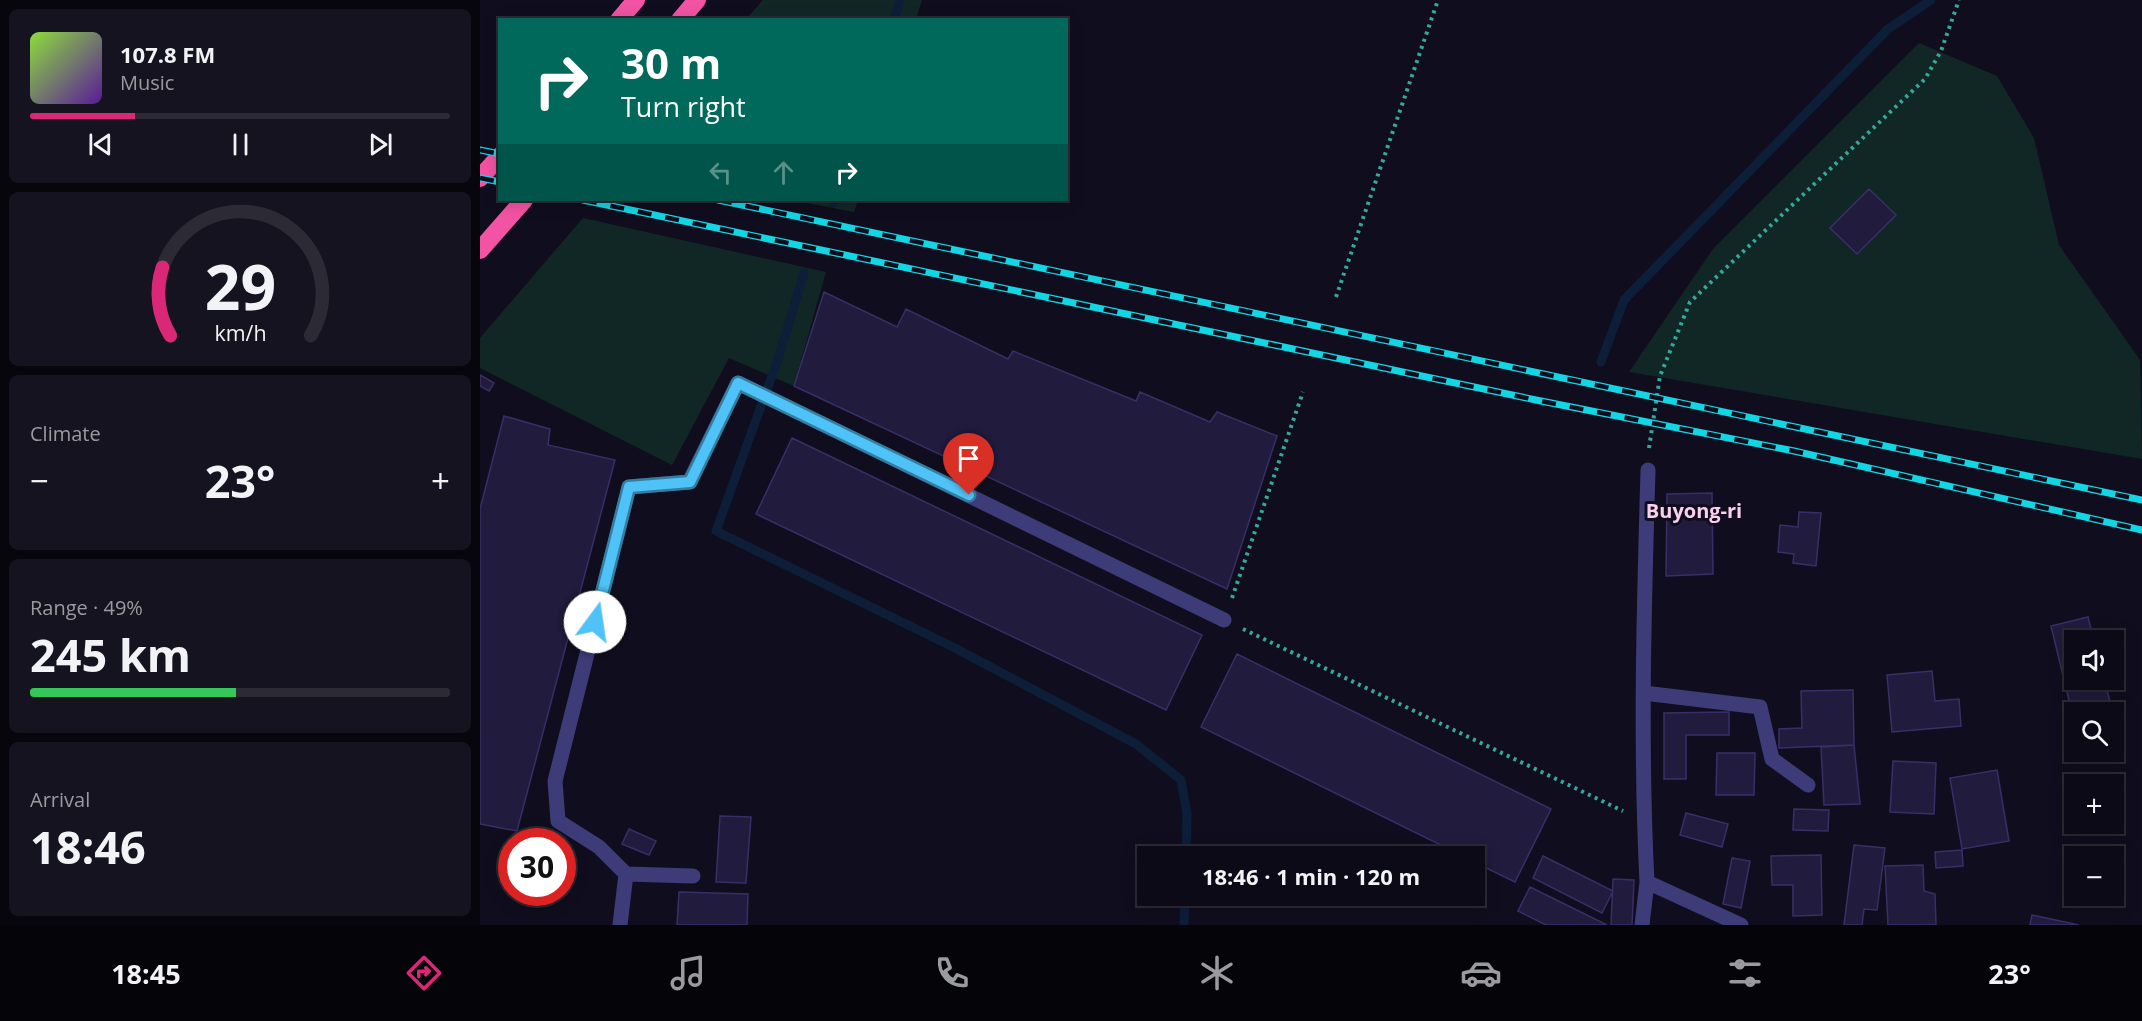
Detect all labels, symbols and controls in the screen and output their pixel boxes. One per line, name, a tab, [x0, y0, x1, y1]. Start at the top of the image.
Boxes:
text: 30 m	[621, 34, 721, 91]
text: 107.8 FM	[120, 39, 215, 69]
icon: right	[522, 42, 600, 120]
text: Music	[120, 69, 174, 96]
text: Turn right	[621, 88, 746, 125]
icon: previous	[84, 128, 117, 161]
icon: pause	[224, 128, 257, 161]
icon: next	[364, 128, 397, 161]
icon: left	[704, 156, 737, 189]
icon: ahead	[767, 156, 800, 189]
icon: right	[830, 156, 863, 189]
text: 29	[204, 243, 276, 328]
text: km/h	[214, 319, 266, 348]
text: Climate	[30, 420, 101, 447]
pin	[943, 433, 994, 495]
icon: arrive	[952, 442, 985, 475]
text: 23°	[205, 450, 275, 511]
text: −	[30, 458, 49, 503]
text: +	[431, 458, 450, 503]
district label: Buyong-ri	[1646, 497, 1742, 524]
position arrow	[563, 590, 627, 654]
text: Range · 49%	[30, 594, 143, 621]
text: 245 km	[30, 624, 191, 685]
map controls	[2064, 630, 2124, 906]
button: sound	[2064, 630, 2124, 690]
button: search	[2064, 702, 2124, 762]
button: +	[2064, 774, 2124, 834]
text: Arrival	[30, 786, 90, 813]
text: 18:46	[30, 816, 146, 877]
speed limit sign: 30	[498, 828, 576, 906]
button: −	[2064, 846, 2124, 906]
text: 18:46 · 1 min · 120 m	[1202, 861, 1420, 891]
icon: directions	[403, 952, 445, 994]
icon: music	[667, 952, 709, 994]
icon: phone	[931, 952, 973, 994]
icon: climate	[1196, 952, 1238, 994]
icon: car	[1460, 952, 1502, 994]
icon: filters	[1724, 952, 1766, 994]
text: 18:45	[111, 955, 181, 992]
text: 23°	[1988, 955, 2031, 992]

